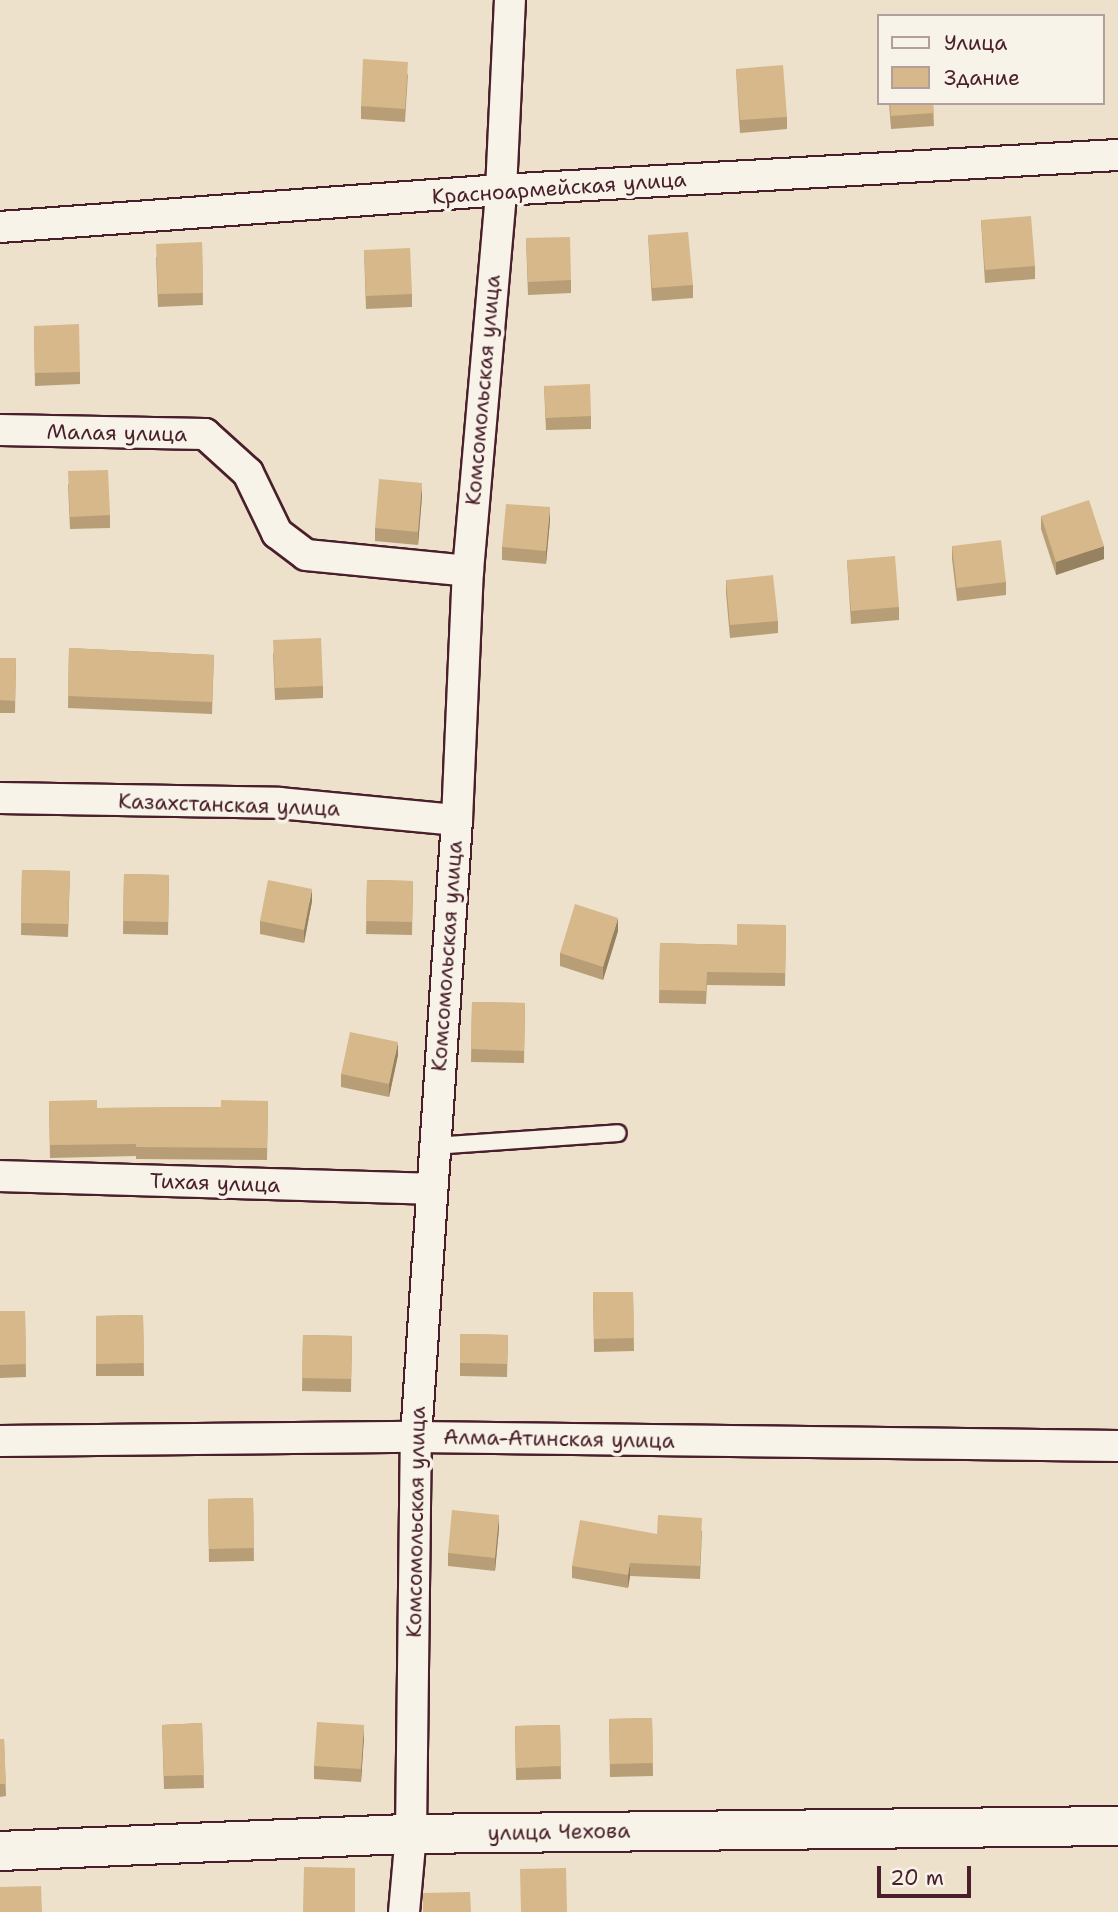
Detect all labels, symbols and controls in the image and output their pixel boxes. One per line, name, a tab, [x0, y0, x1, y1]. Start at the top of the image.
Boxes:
legend	[876, 14, 1104, 105]
text: Улица	[944, 29, 1007, 57]
text: Здание	[944, 64, 1020, 92]
street label: Красноармейская улица	[431, 167, 687, 209]
street label: Комсомольская улица	[460, 274, 506, 506]
street label: Малая улица	[47, 419, 187, 447]
street label: Казахстанская улица	[118, 789, 340, 821]
street label: Комсомольская улица	[426, 840, 468, 1072]
street label: Тихая улица	[149, 1168, 281, 1198]
street label: Комсомольская улица	[401, 1406, 431, 1638]
street label: Алма-Атинская улица	[443, 1424, 675, 1454]
street label: улица Чехова	[488, 1818, 630, 1846]
scale bar	[880, 1853, 974, 1897]
text: 20 m	[890, 1864, 944, 1892]

